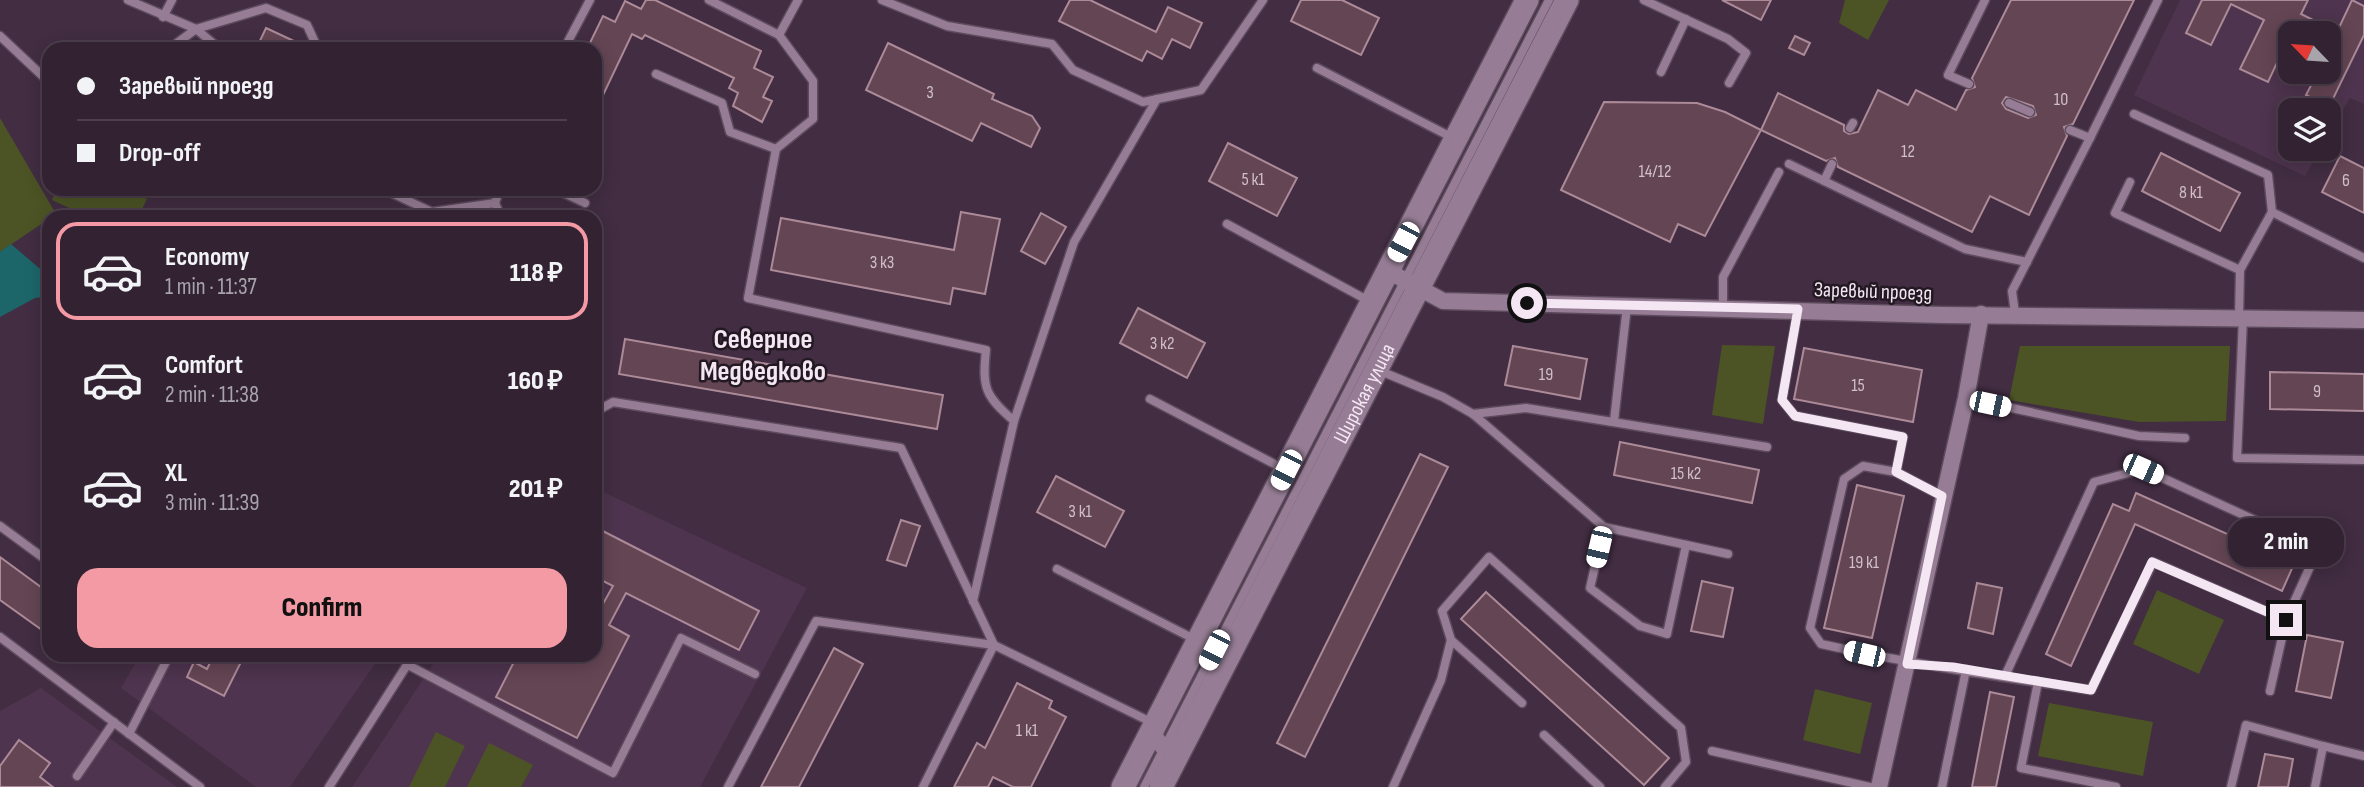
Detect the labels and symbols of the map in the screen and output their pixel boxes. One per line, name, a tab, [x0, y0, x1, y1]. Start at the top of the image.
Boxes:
north arrow	[2278, 21, 2342, 84]
house number: 3	[926, 82, 934, 103]
house number: 10	[2054, 89, 2068, 110]
house number: 12	[1901, 141, 1915, 162]
house number: 14/12	[1639, 161, 1671, 182]
house number: 5 к1	[1241, 169, 1265, 190]
house number: 6	[2342, 170, 2350, 191]
house number: 8 к1	[2179, 182, 2204, 203]
car	[1384, 219, 1423, 265]
house number: 3 к3	[870, 252, 894, 273]
street label: Заревый проезд	[1813, 277, 1933, 306]
route start	[1511, 287, 1543, 319]
district label: Северное Медведково	[700, 323, 826, 388]
house number: 3 к2	[1150, 333, 1174, 354]
street label: Широкая улица	[1328, 339, 1401, 448]
house number: 19	[1539, 364, 1553, 385]
house number: 15	[1851, 375, 1865, 396]
house number: 9	[2313, 381, 2321, 402]
car	[1968, 389, 2013, 419]
car	[1268, 447, 1305, 493]
car	[2120, 451, 2167, 487]
house number: 15 к2	[1671, 463, 1701, 484]
house number: 3 к1	[1068, 501, 1092, 522]
callout: 2 min	[2228, 518, 2344, 568]
car	[1585, 524, 1614, 570]
house number: 19 к1	[1849, 552, 1880, 573]
route end	[2270, 604, 2302, 636]
car	[1196, 627, 1233, 673]
car	[1842, 639, 1887, 669]
house number: 1 к1	[1016, 720, 1039, 741]

